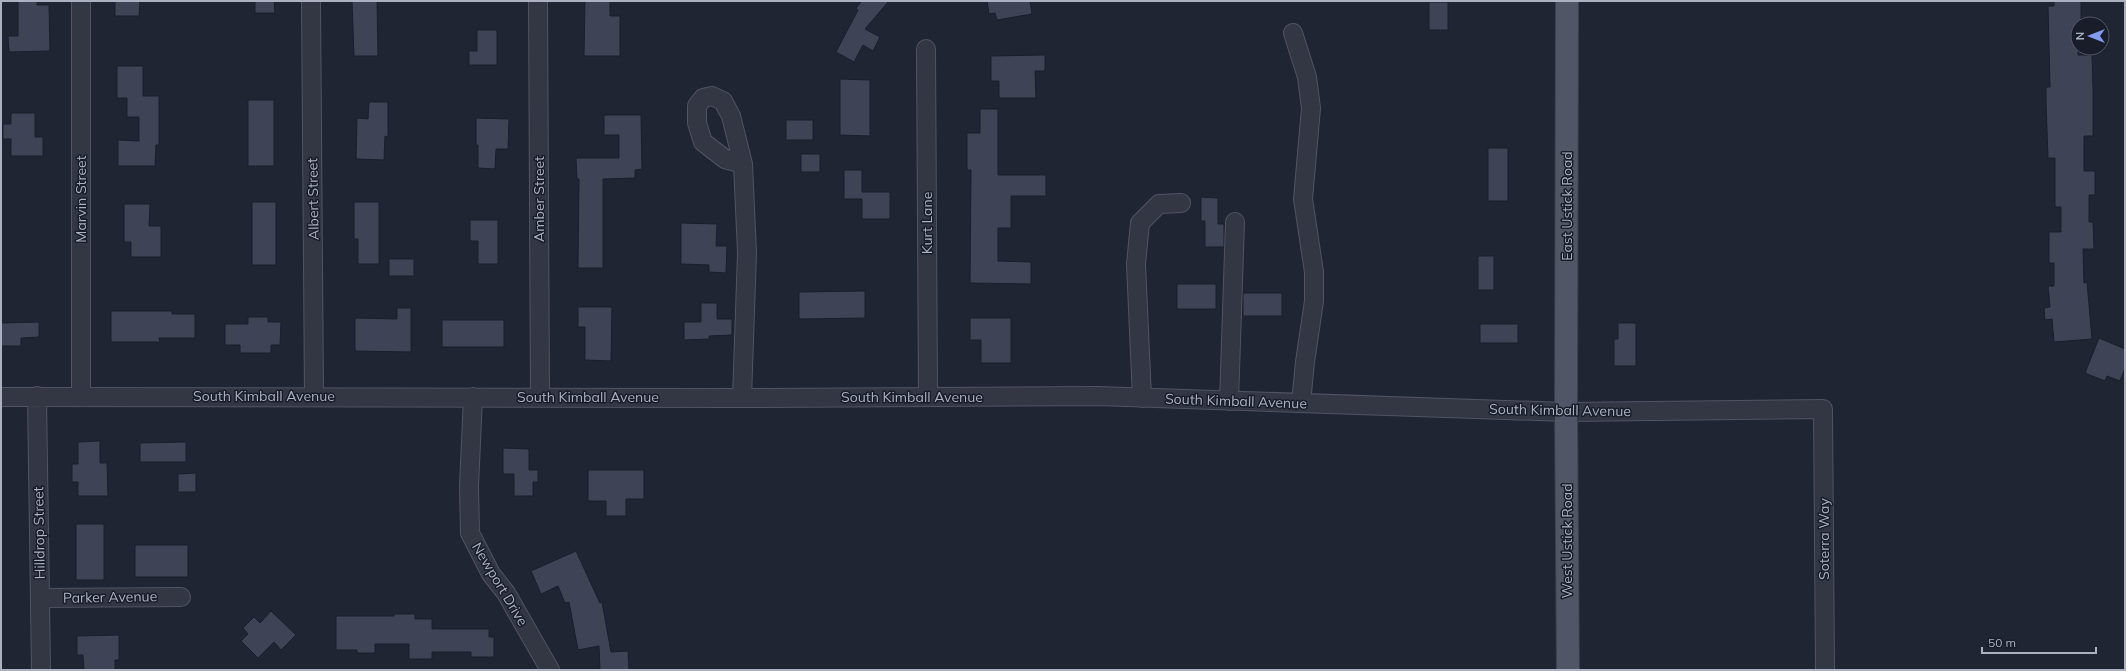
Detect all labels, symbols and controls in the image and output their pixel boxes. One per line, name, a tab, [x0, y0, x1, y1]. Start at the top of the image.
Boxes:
north arrow	[2070, 16, 2110, 56]
text: N	[2073, 32, 2087, 40]
street label: East Ustick Road	[1558, 151, 1576, 261]
street label: Marvin Street	[72, 155, 90, 243]
street label: Amber Street	[530, 156, 548, 242]
street label: Albert Street	[303, 158, 323, 240]
street label: Kurt Lane	[918, 192, 936, 254]
street label: South Kimball Avenue	[193, 387, 335, 405]
street label: South Kimball Avenue	[517, 388, 659, 406]
street label: South Kimball Avenue	[841, 388, 983, 406]
street label: South Kimball Avenue	[1165, 390, 1307, 412]
street label: South Kimball Avenue	[1489, 400, 1631, 420]
street label: West Ustick Road	[1558, 483, 1576, 599]
street label: Hilldrop Street	[29, 486, 49, 580]
street label: Soterra Way	[1815, 498, 1833, 580]
street label: Newport Drive	[468, 539, 532, 629]
street label: Parker Avenue	[63, 587, 157, 607]
scale bar	[1982, 629, 2096, 655]
text: 50 m	[1988, 635, 2016, 650]

